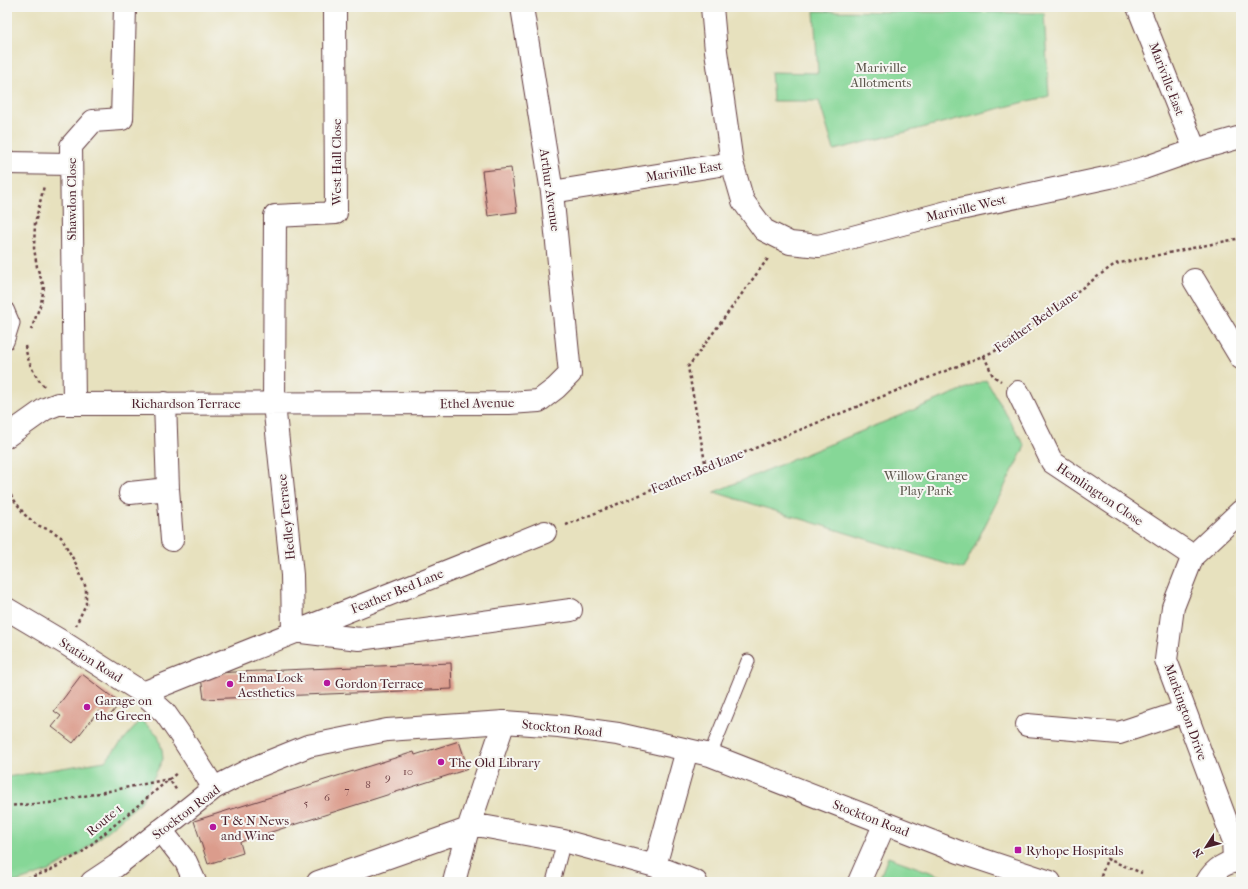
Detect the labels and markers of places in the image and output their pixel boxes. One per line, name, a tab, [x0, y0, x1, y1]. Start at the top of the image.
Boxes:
place label: Emma Lock Aesthetics	[237, 670, 304, 700]
place label: Gordon Terrace	[335, 676, 424, 691]
marker: Gordon Terrace	[322, 678, 332, 688]
marker: Emma Lock Aesthetics	[225, 679, 235, 689]
place label: Garage on the Green	[95, 693, 152, 723]
marker: Garage on the Green	[82, 702, 92, 712]
place label: The Old Library	[449, 755, 542, 770]
marker: The Old Library	[436, 757, 446, 767]
place label: T & N News and Wine	[221, 813, 289, 843]
marker: T & N News and Wine	[208, 822, 218, 832]
place label: Ryhope Hospitals	[1026, 843, 1123, 858]
marker: Ryhope Hospitals	[1013, 845, 1023, 855]

